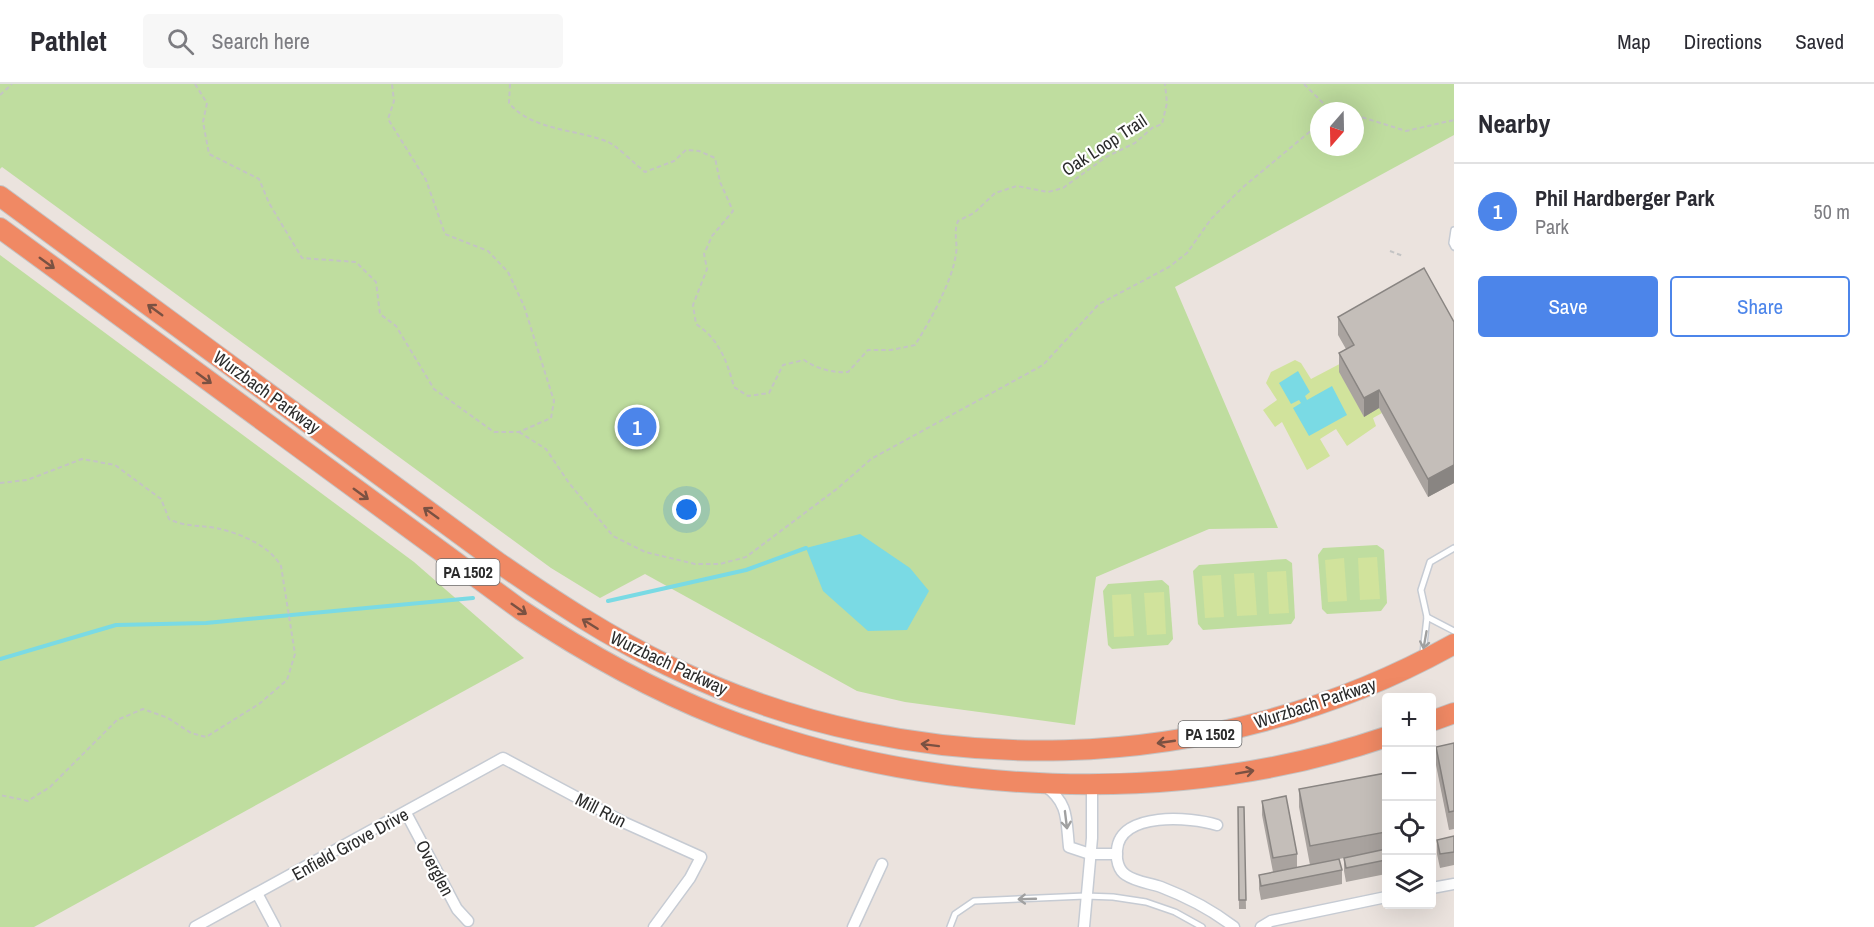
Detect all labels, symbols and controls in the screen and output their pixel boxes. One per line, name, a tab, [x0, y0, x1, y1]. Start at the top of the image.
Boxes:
search box	[143, 14, 563, 68]
text: Pathlet	[30, 22, 107, 60]
icon: search	[164, 25, 197, 58]
text: Search here	[212, 26, 310, 56]
text: Map	[1617, 27, 1651, 56]
text: Directions	[1684, 27, 1762, 56]
text: Saved	[1795, 27, 1844, 56]
north arrow	[1310, 102, 1364, 156]
text: Nearby	[1478, 106, 1550, 141]
street label: Oak Loop Trail	[1057, 108, 1151, 182]
text: Phil Hardberger Park	[1535, 183, 1714, 213]
text: 1	[1493, 198, 1502, 225]
text: 50 m	[1814, 198, 1850, 225]
text: Park	[1535, 213, 1569, 240]
one-way arrow	[39, 257, 55, 269]
button: Save	[1478, 276, 1658, 337]
button: Share	[1670, 276, 1850, 337]
one-way arrow	[147, 304, 163, 317]
street label: Wurzbach Parkway	[208, 345, 326, 440]
one-way arrow	[196, 372, 212, 385]
pin: 1	[618, 404, 656, 450]
one-way arrow	[353, 488, 369, 500]
your location	[672, 495, 701, 524]
one-way arrow	[423, 506, 439, 519]
road number: PA 1502	[436, 559, 500, 585]
one-way arrow	[511, 603, 527, 615]
one-way arrow	[582, 618, 599, 631]
street label: Wurzbach Parkway	[606, 625, 732, 701]
one-way arrow	[1420, 629, 1431, 649]
street label: Wurzbach Parkway	[1251, 671, 1380, 734]
map controls	[1382, 693, 1436, 909]
button: +	[1382, 693, 1436, 747]
road number: PA 1502	[1178, 721, 1242, 747]
one-way arrow	[1156, 737, 1176, 748]
one-way arrow	[921, 739, 940, 750]
button: −	[1382, 747, 1436, 801]
one-way arrow	[1234, 766, 1254, 777]
street label: Mill Run	[571, 787, 631, 833]
button: locate	[1382, 801, 1436, 855]
street label: Enfield Grove Drive	[287, 802, 413, 886]
one-way arrow	[1061, 810, 1072, 830]
street label: Overglen	[410, 836, 460, 900]
button: layers	[1382, 855, 1436, 909]
one-way arrow	[1018, 893, 1038, 904]

